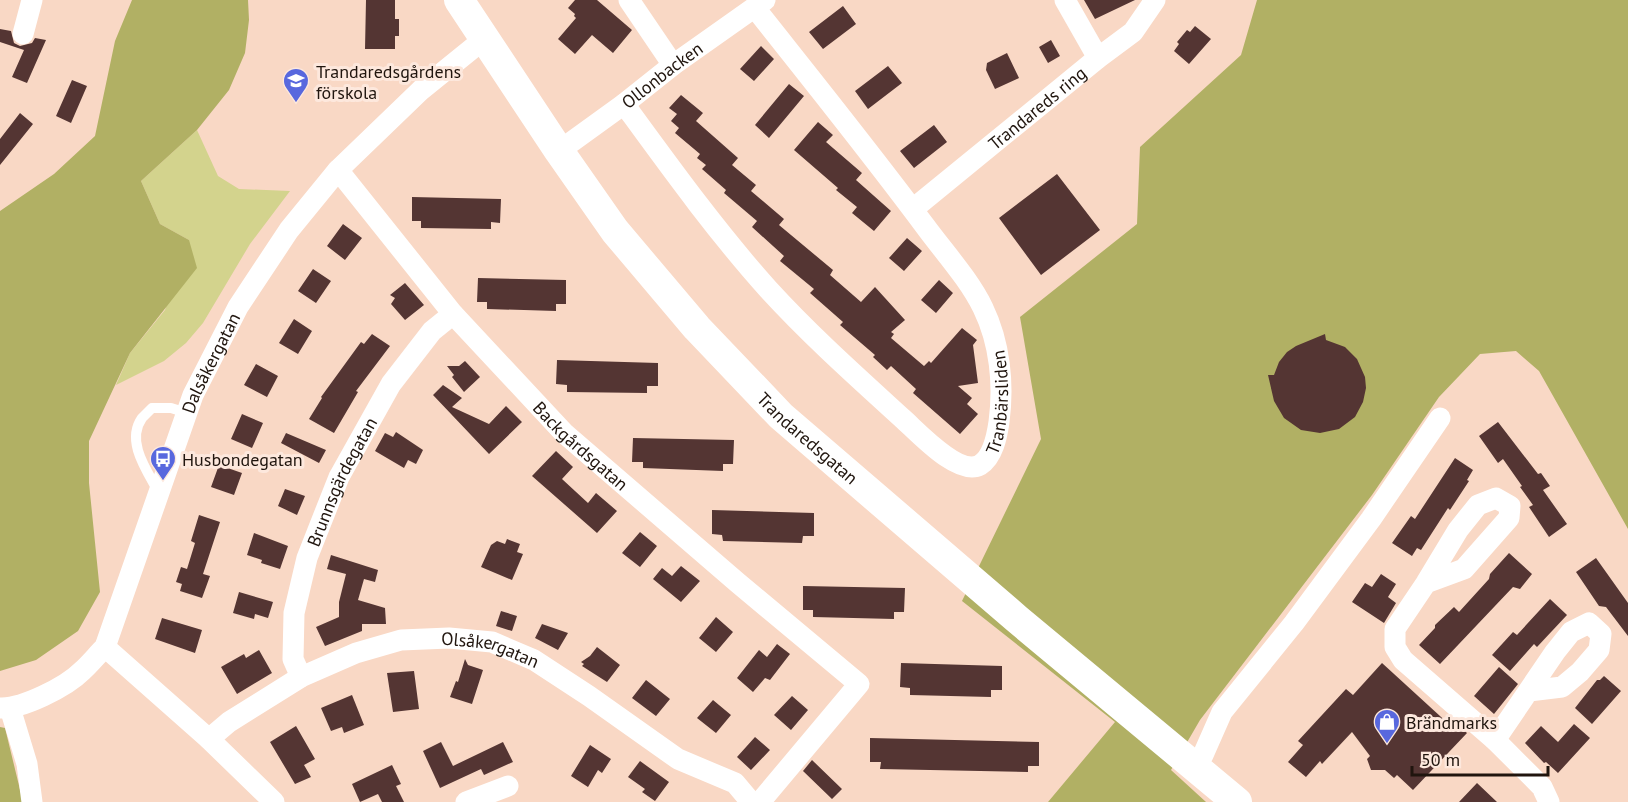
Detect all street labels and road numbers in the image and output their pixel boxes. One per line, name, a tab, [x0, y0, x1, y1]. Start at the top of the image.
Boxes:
street label: Ollonbacken	[616, 36, 707, 113]
street label: Trandareds ring	[983, 61, 1091, 155]
street label: Dalsåkergatan	[176, 309, 245, 416]
street label: Tranbärsliden	[980, 348, 1013, 458]
street label: Trandaredsgatan	[752, 387, 863, 489]
street label: Backgårdsgatan	[528, 396, 633, 495]
street label: Brunnsgärdegatan	[301, 413, 382, 550]
street label: Olsåkergatan	[441, 626, 543, 672]

